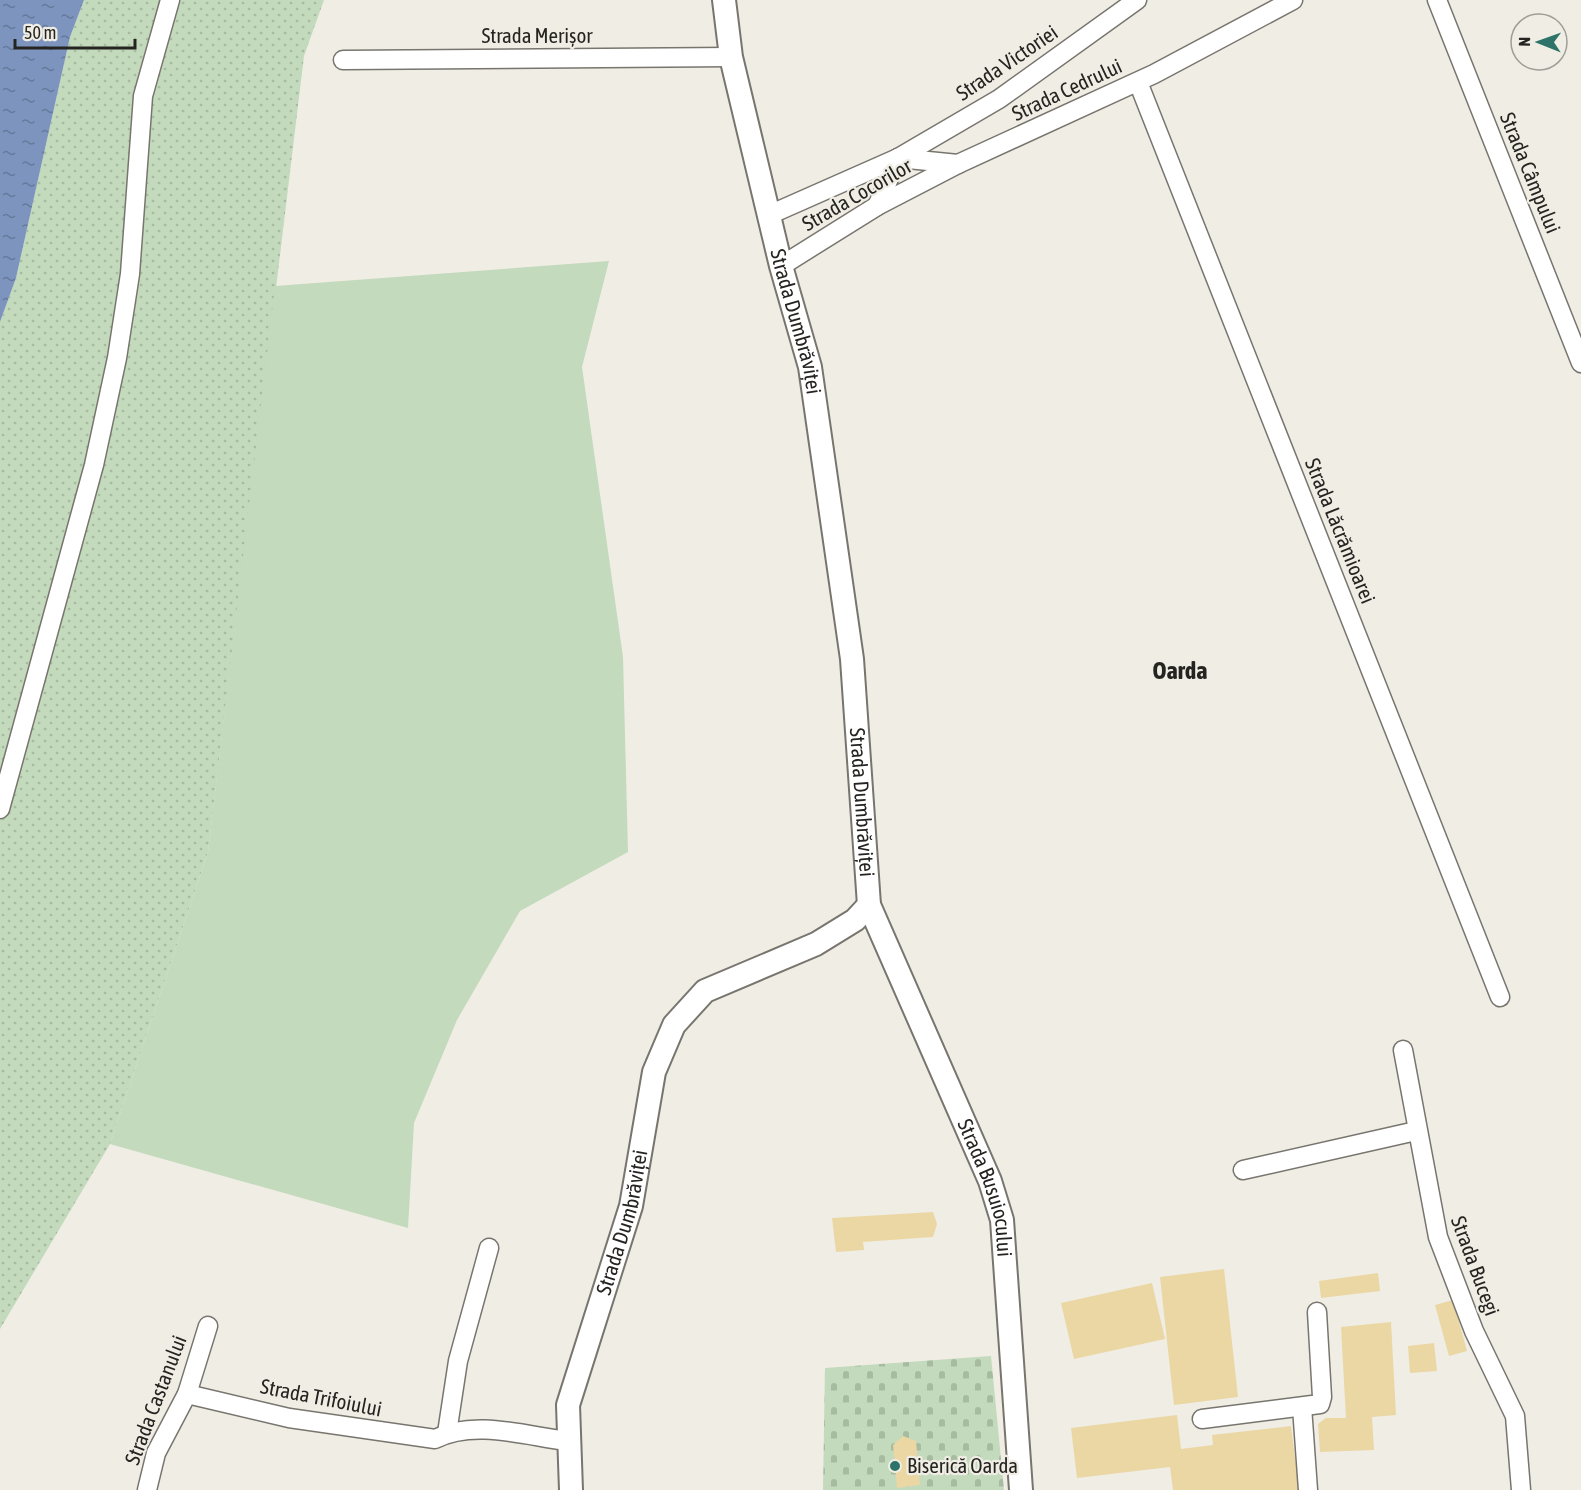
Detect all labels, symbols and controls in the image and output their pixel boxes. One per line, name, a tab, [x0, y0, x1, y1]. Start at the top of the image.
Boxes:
scale bar	[15, 12, 135, 50]
north arrow	[1509, 12, 1569, 72]
street label: Strada Victoriei	[951, 20, 1062, 105]
text: 50 m	[24, 22, 56, 43]
street label: Strada Merișor	[481, 23, 593, 47]
text: N	[1515, 37, 1533, 47]
street label: Strada Cedrului	[1008, 53, 1125, 125]
street label: Strada Câmpului	[1496, 109, 1566, 236]
street label: Strada Cocorilor	[797, 153, 916, 235]
street label: Strada Dumbrăviței	[766, 246, 827, 396]
street label: Strada Lăcrămioarei	[1301, 455, 1381, 607]
district label: Oarda	[1153, 657, 1207, 684]
street label: Strada Dumbrăviței	[846, 727, 880, 878]
street label: Strada Busuiocului	[953, 1115, 1018, 1258]
street label: Strada Dumbrăviței	[591, 1148, 651, 1297]
street label: Strada Bucegi	[1447, 1213, 1505, 1319]
street label: Strada Castanului	[119, 1332, 191, 1468]
street label: Strada Trifoiului	[258, 1373, 384, 1421]
place label: Biserică Oarda	[907, 1453, 1018, 1477]
marker: Biserică Oarda	[888, 1459, 902, 1473]

